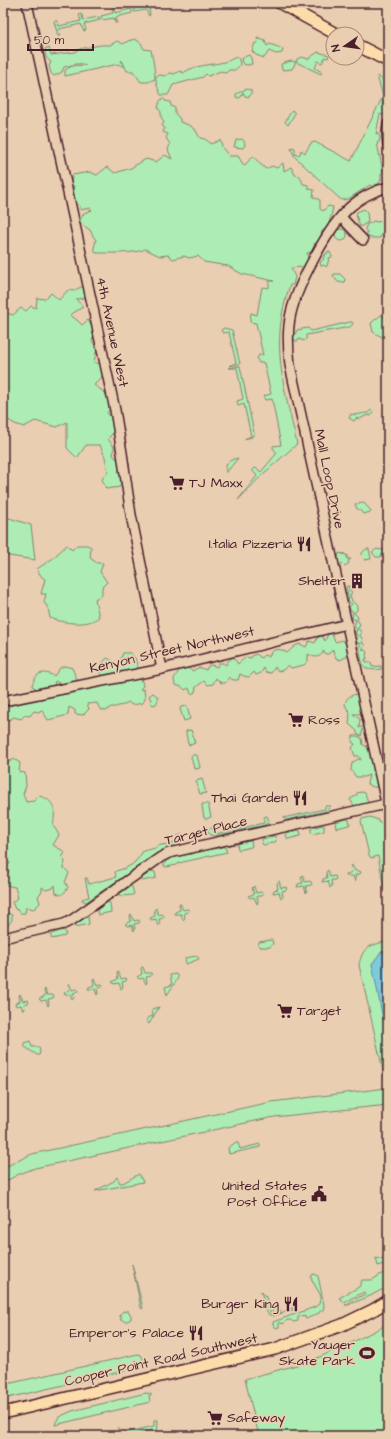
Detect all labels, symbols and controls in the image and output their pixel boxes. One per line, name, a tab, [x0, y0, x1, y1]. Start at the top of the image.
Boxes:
scale bar	[28, 26, 93, 52]
north arrow	[325, 26, 365, 66]
text: 50 m	[34, 32, 65, 49]
text: N	[328, 43, 344, 53]
street label: 4th Avenue West	[91, 275, 134, 389]
street label: Mall Loop Drive	[309, 427, 349, 531]
place label: TJ Maxx	[189, 473, 243, 493]
supermarket icon: TJ Maxx	[168, 474, 186, 492]
place label: I.talia Pizzeria	[209, 534, 292, 554]
restaurant icon: I.talia Pizzeria	[295, 535, 313, 553]
place label: Shelter	[298, 571, 345, 591]
building icon: Shelter	[348, 572, 366, 590]
street label: Kenyon Street Northwest	[88, 621, 257, 679]
place label: Ross	[308, 710, 340, 730]
supermarket icon: Ross	[287, 711, 305, 729]
place label: Thai Garden	[211, 788, 288, 808]
restaurant icon: Thai Garden	[291, 789, 309, 807]
street label: Target Place	[163, 811, 250, 851]
place label: Target	[297, 1001, 341, 1021]
supermarket icon: Target	[276, 1002, 294, 1020]
place label: United States Post Office	[222, 1176, 307, 1212]
public building icon: United States Post Office	[310, 1185, 328, 1203]
place label: Burger King	[201, 1294, 279, 1314]
restaurant icon: Burger King	[282, 1295, 300, 1313]
place label: Emperor's Palace	[69, 1323, 184, 1343]
restaurant icon: Emperor's Palace	[187, 1324, 205, 1342]
street label: Cooper Point Road Southwest	[63, 1328, 260, 1392]
place label: Yauger Skate Park	[279, 1335, 355, 1371]
sports icon: Yauger Skate Park	[358, 1344, 376, 1362]
place label: Safeway	[227, 1408, 285, 1428]
supermarket icon: Safeway	[206, 1409, 224, 1427]

